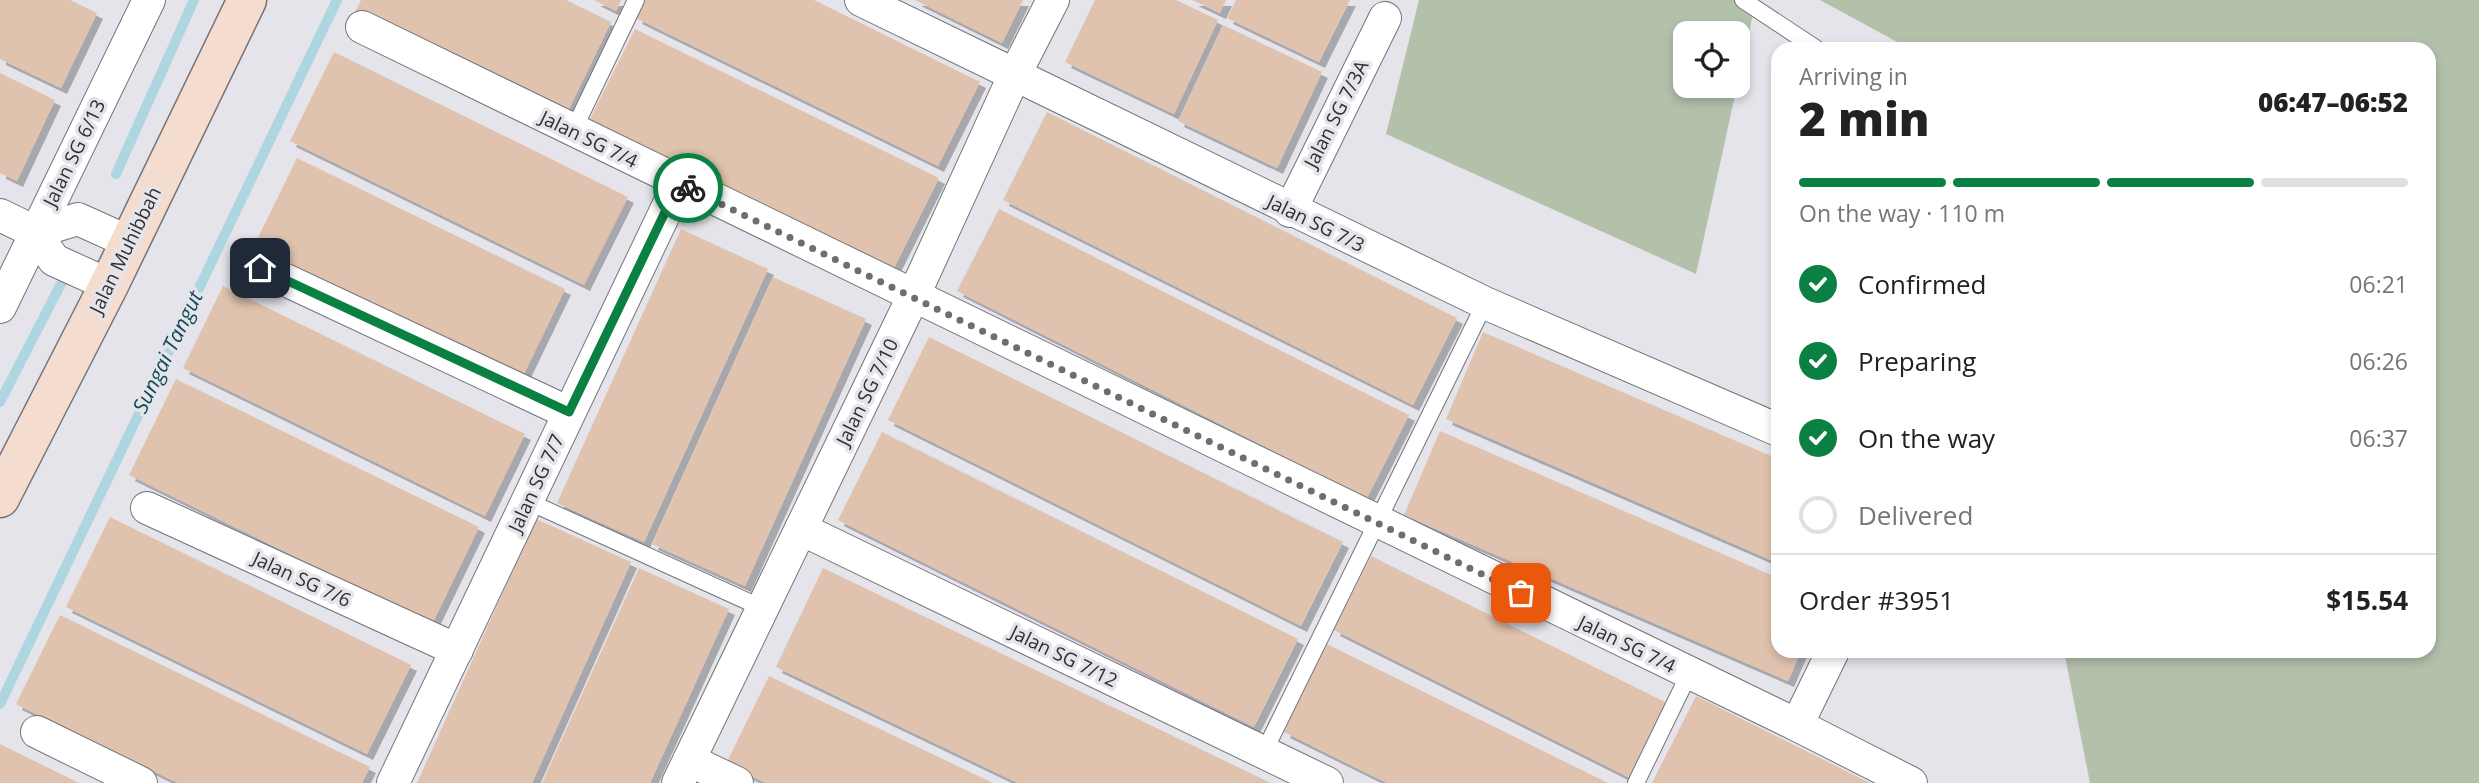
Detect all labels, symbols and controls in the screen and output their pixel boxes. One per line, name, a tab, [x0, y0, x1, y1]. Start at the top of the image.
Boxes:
map controls	[1673, 21, 1750, 98]
button: locate	[1673, 21, 1750, 98]
street label: Jalan SG 7/3A	[1297, 56, 1374, 174]
text: Arriving in	[1799, 60, 1908, 92]
text: 06:47–06:52	[2258, 84, 2408, 120]
text: 2 min	[1799, 87, 1930, 149]
street label: Jalan SG 6/13	[36, 95, 111, 213]
street label: Jalan SG 7/4	[534, 103, 642, 174]
courier	[653, 153, 723, 223]
icon: bike	[669, 169, 707, 207]
street label: Jalan Muhibbah	[82, 182, 167, 320]
street label: Jalan SG 7/3	[1261, 187, 1369, 258]
text: On the way · 110 m	[1799, 197, 2005, 229]
pin	[230, 238, 290, 298]
icon: home	[241, 249, 279, 287]
icon: check	[1799, 265, 1837, 303]
text: Confirmed	[1858, 266, 1986, 302]
text: 06:21	[2349, 268, 2408, 300]
water label: Sungai Tangut	[125, 285, 209, 417]
street label: Jalan SG 7/10	[829, 334, 904, 452]
icon: check	[1799, 342, 1837, 380]
text: Preparing	[1858, 343, 1976, 379]
text: 06:26	[2349, 345, 2408, 377]
icon: check	[1799, 419, 1837, 457]
text: On the way	[1858, 420, 1995, 456]
text: 06:37	[2349, 422, 2408, 454]
street label: Jalan SG 7/7	[501, 430, 570, 538]
text: Delivered	[1858, 497, 1973, 533]
street label: Jalan SG 7/6	[247, 544, 355, 613]
pin	[1491, 563, 1551, 623]
icon: bag	[1502, 574, 1540, 612]
text: Order #3951	[1799, 582, 1954, 618]
text: $15.54	[2326, 582, 2408, 618]
street label: Jalan SG 7/4	[1572, 608, 1680, 679]
street label: Jalan SG 7/12	[1004, 618, 1122, 693]

